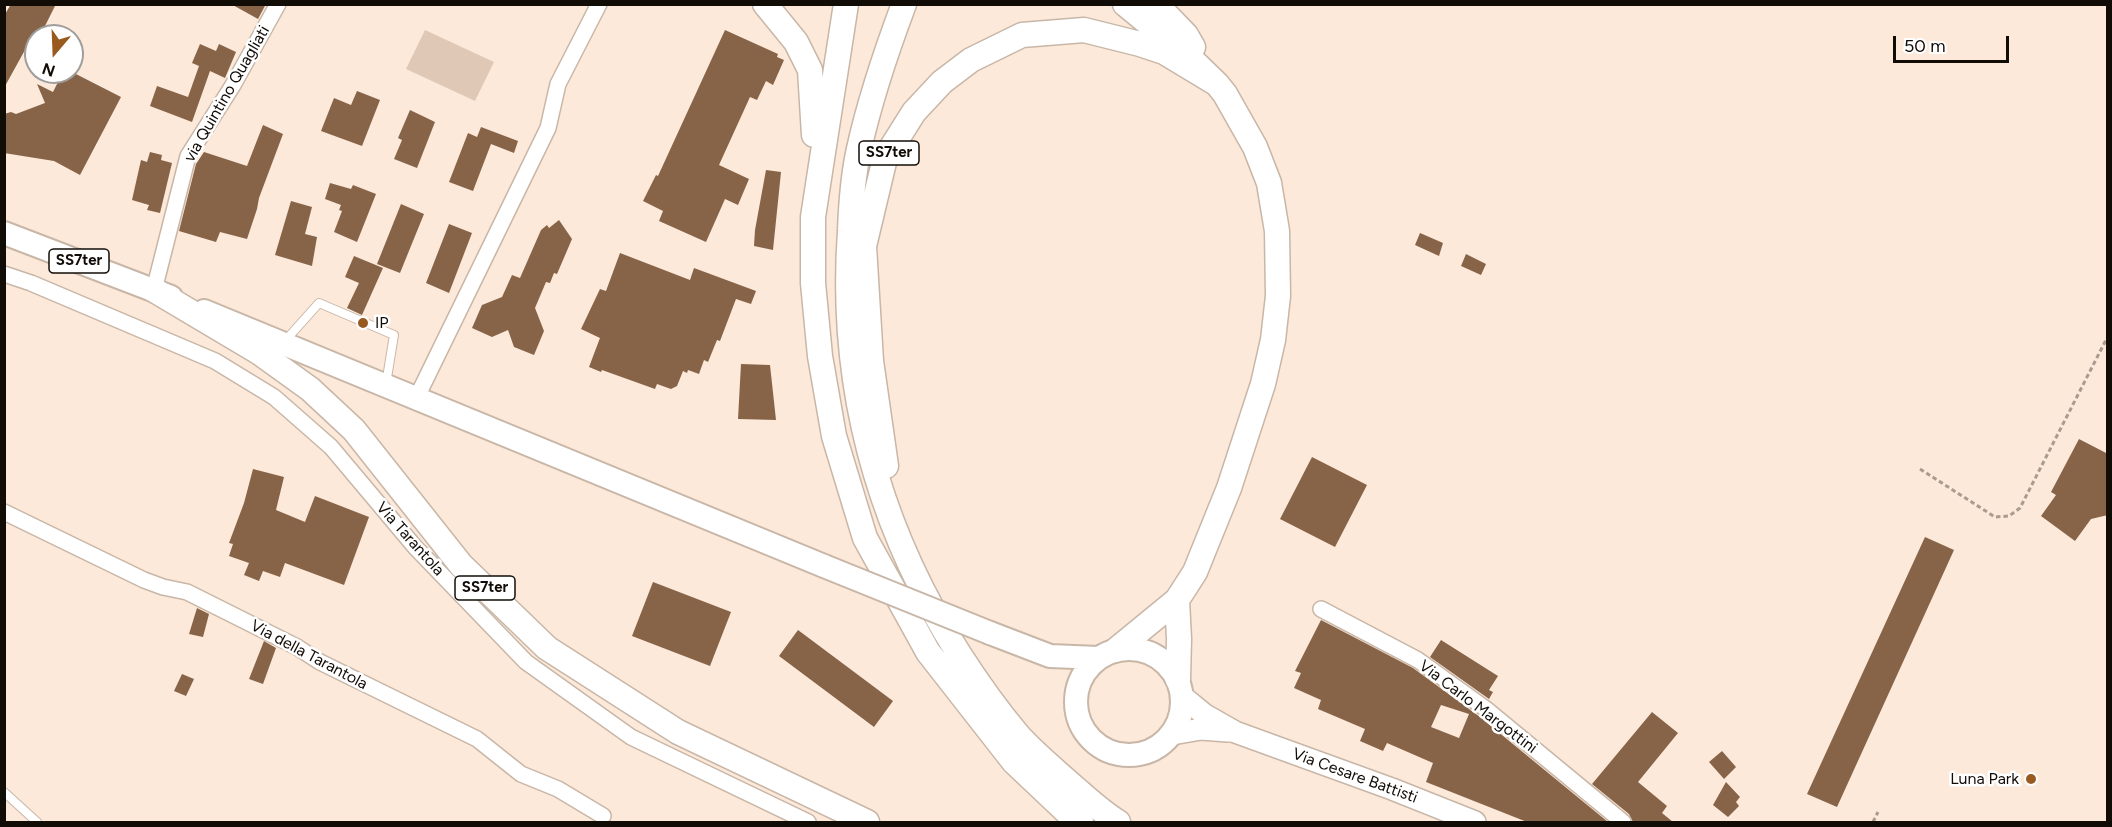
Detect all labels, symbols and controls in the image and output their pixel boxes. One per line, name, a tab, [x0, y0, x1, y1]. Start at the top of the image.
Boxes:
street label: via Quintino Quagliati	[180, 22, 274, 166]
north arrow	[24, 24, 84, 84]
scale bar	[1896, 24, 2012, 62]
text: 50 m	[1904, 35, 1946, 57]
text: N	[40, 59, 58, 81]
road number: SS7ter	[859, 141, 919, 165]
road number: SS7ter	[49, 249, 109, 273]
place label: IP	[375, 313, 389, 333]
marker: IP	[356, 316, 370, 330]
street label: Via Tarantola	[372, 498, 448, 580]
road number: SS7ter	[455, 576, 515, 600]
street label: Via della Tarantola	[247, 616, 371, 694]
street label: Via Carlo Margottini	[1415, 656, 1541, 758]
street label: Via Cesare Battisti	[1290, 744, 1420, 808]
place label: Luna Park	[1950, 769, 2019, 789]
marker: Luna Park	[2024, 772, 2038, 786]

